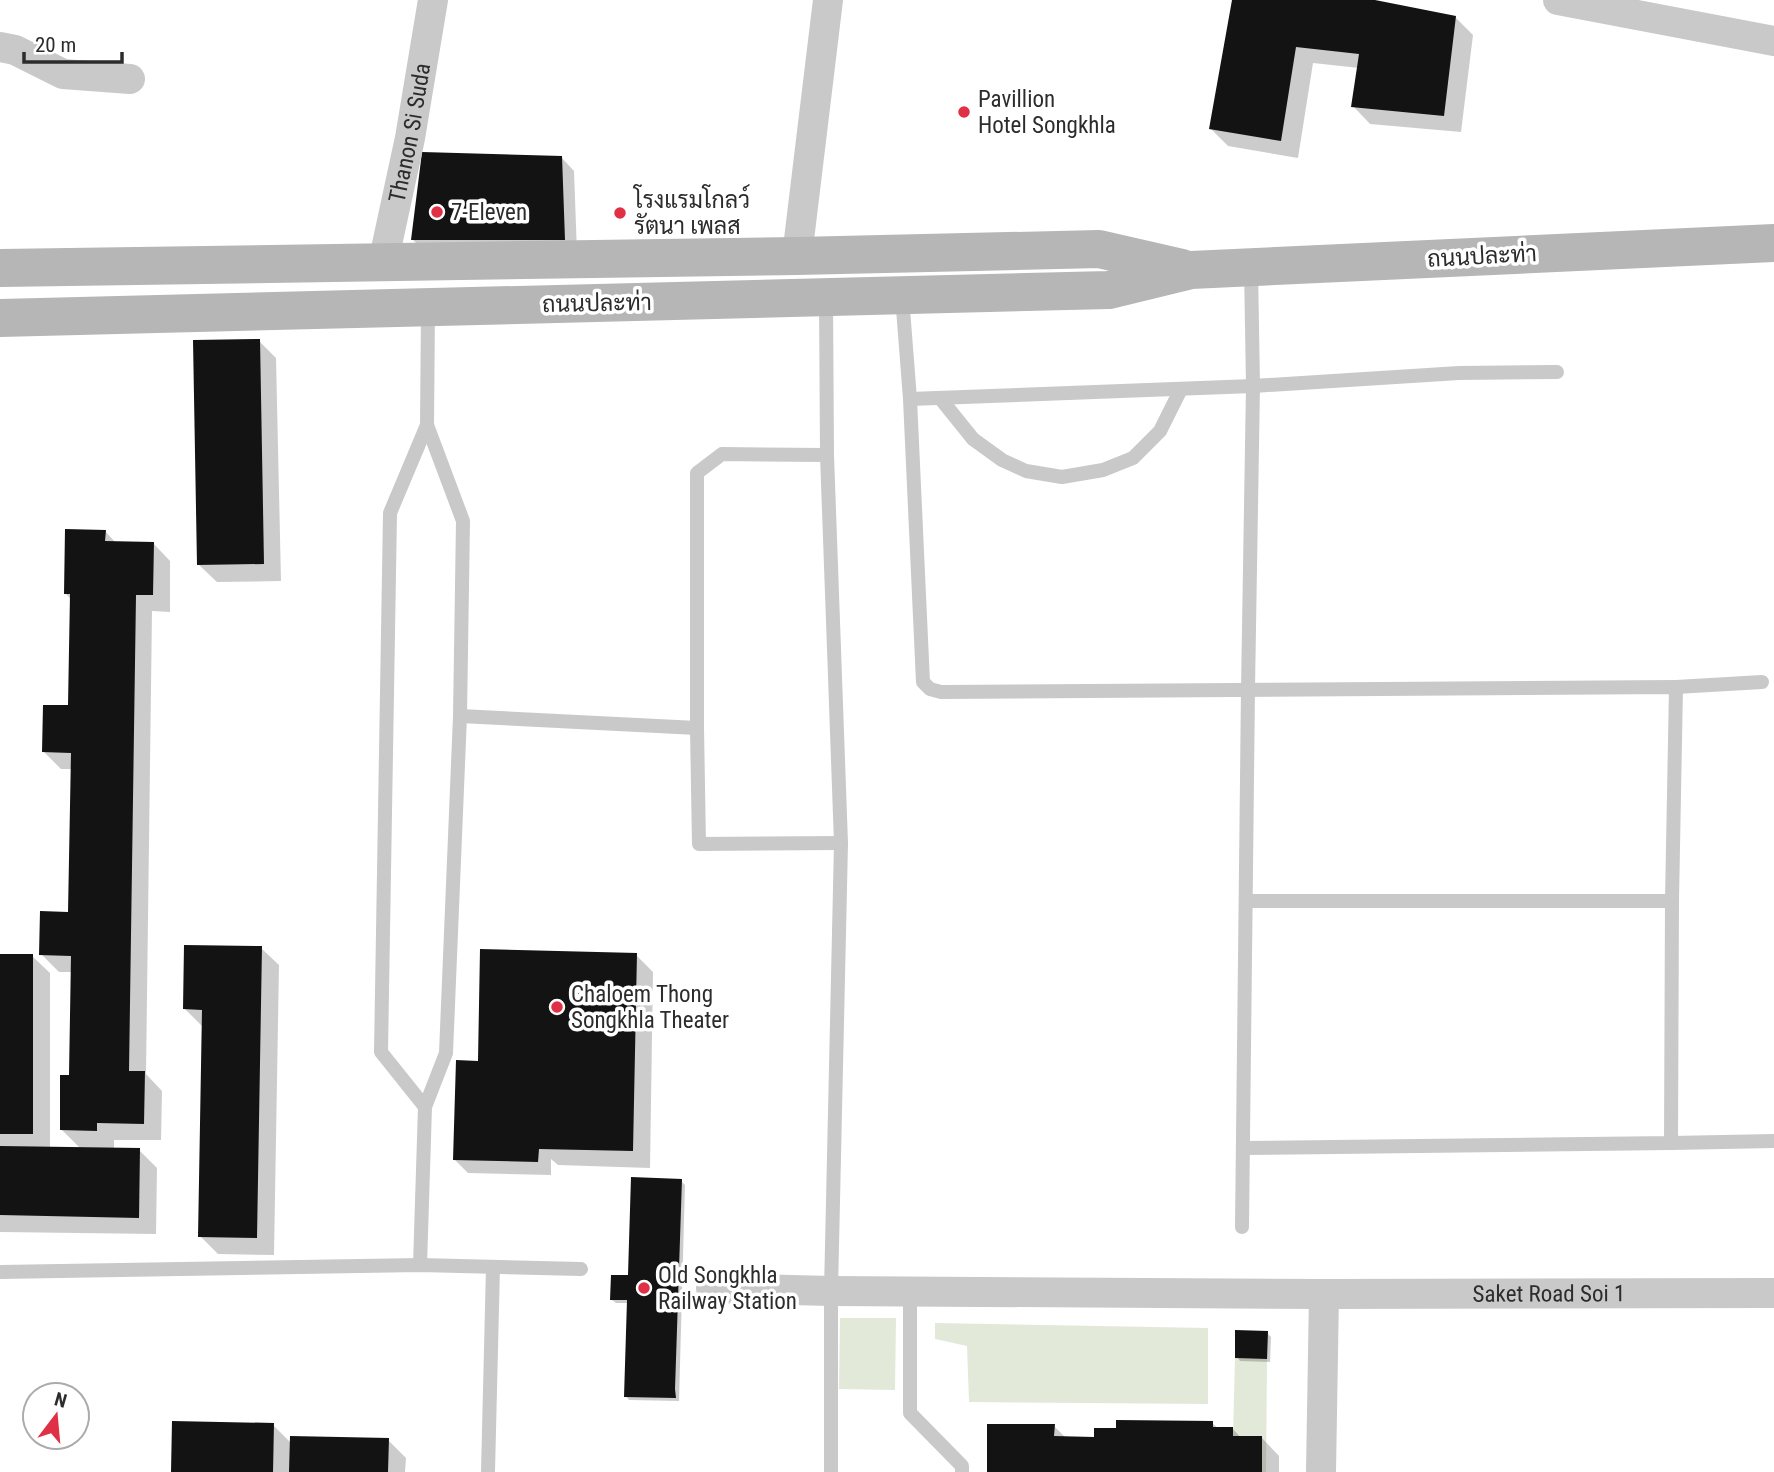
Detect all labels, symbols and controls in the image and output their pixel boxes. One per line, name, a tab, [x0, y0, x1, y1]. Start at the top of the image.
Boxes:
scale bar	[24, 21, 122, 65]
text: 20 m	[35, 33, 76, 57]
street label: Thanon Si Suda	[383, 61, 436, 205]
place label: Pavillion Hotel Songkhla	[978, 86, 1116, 139]
marker: Pavillion Hotel Songkhla	[956, 104, 972, 120]
place label: โรงแรมโกลว์ รัตนา เพลส	[632, 184, 750, 240]
place label: 7-Eleven	[451, 199, 527, 226]
marker: 7-Eleven	[429, 204, 445, 220]
marker: โรงแรมโกลว์ รัตนา เพลส	[612, 205, 628, 221]
street label: ถนนปละท่า	[1427, 239, 1537, 273]
street label: ถนนปละท่า	[542, 288, 652, 318]
place label: Chaloem Thong Songkhla Theater	[571, 981, 729, 1034]
marker: Chaloem Thong Songkhla Theater	[549, 999, 565, 1015]
place label: Old Songkhla Railway Station	[658, 1262, 797, 1315]
marker: Old Songkhla Railway Station	[636, 1280, 652, 1296]
street label: Saket Road Soi 1	[1472, 1280, 1625, 1308]
north arrow	[21, 1381, 91, 1451]
text: N	[52, 1387, 69, 1413]

